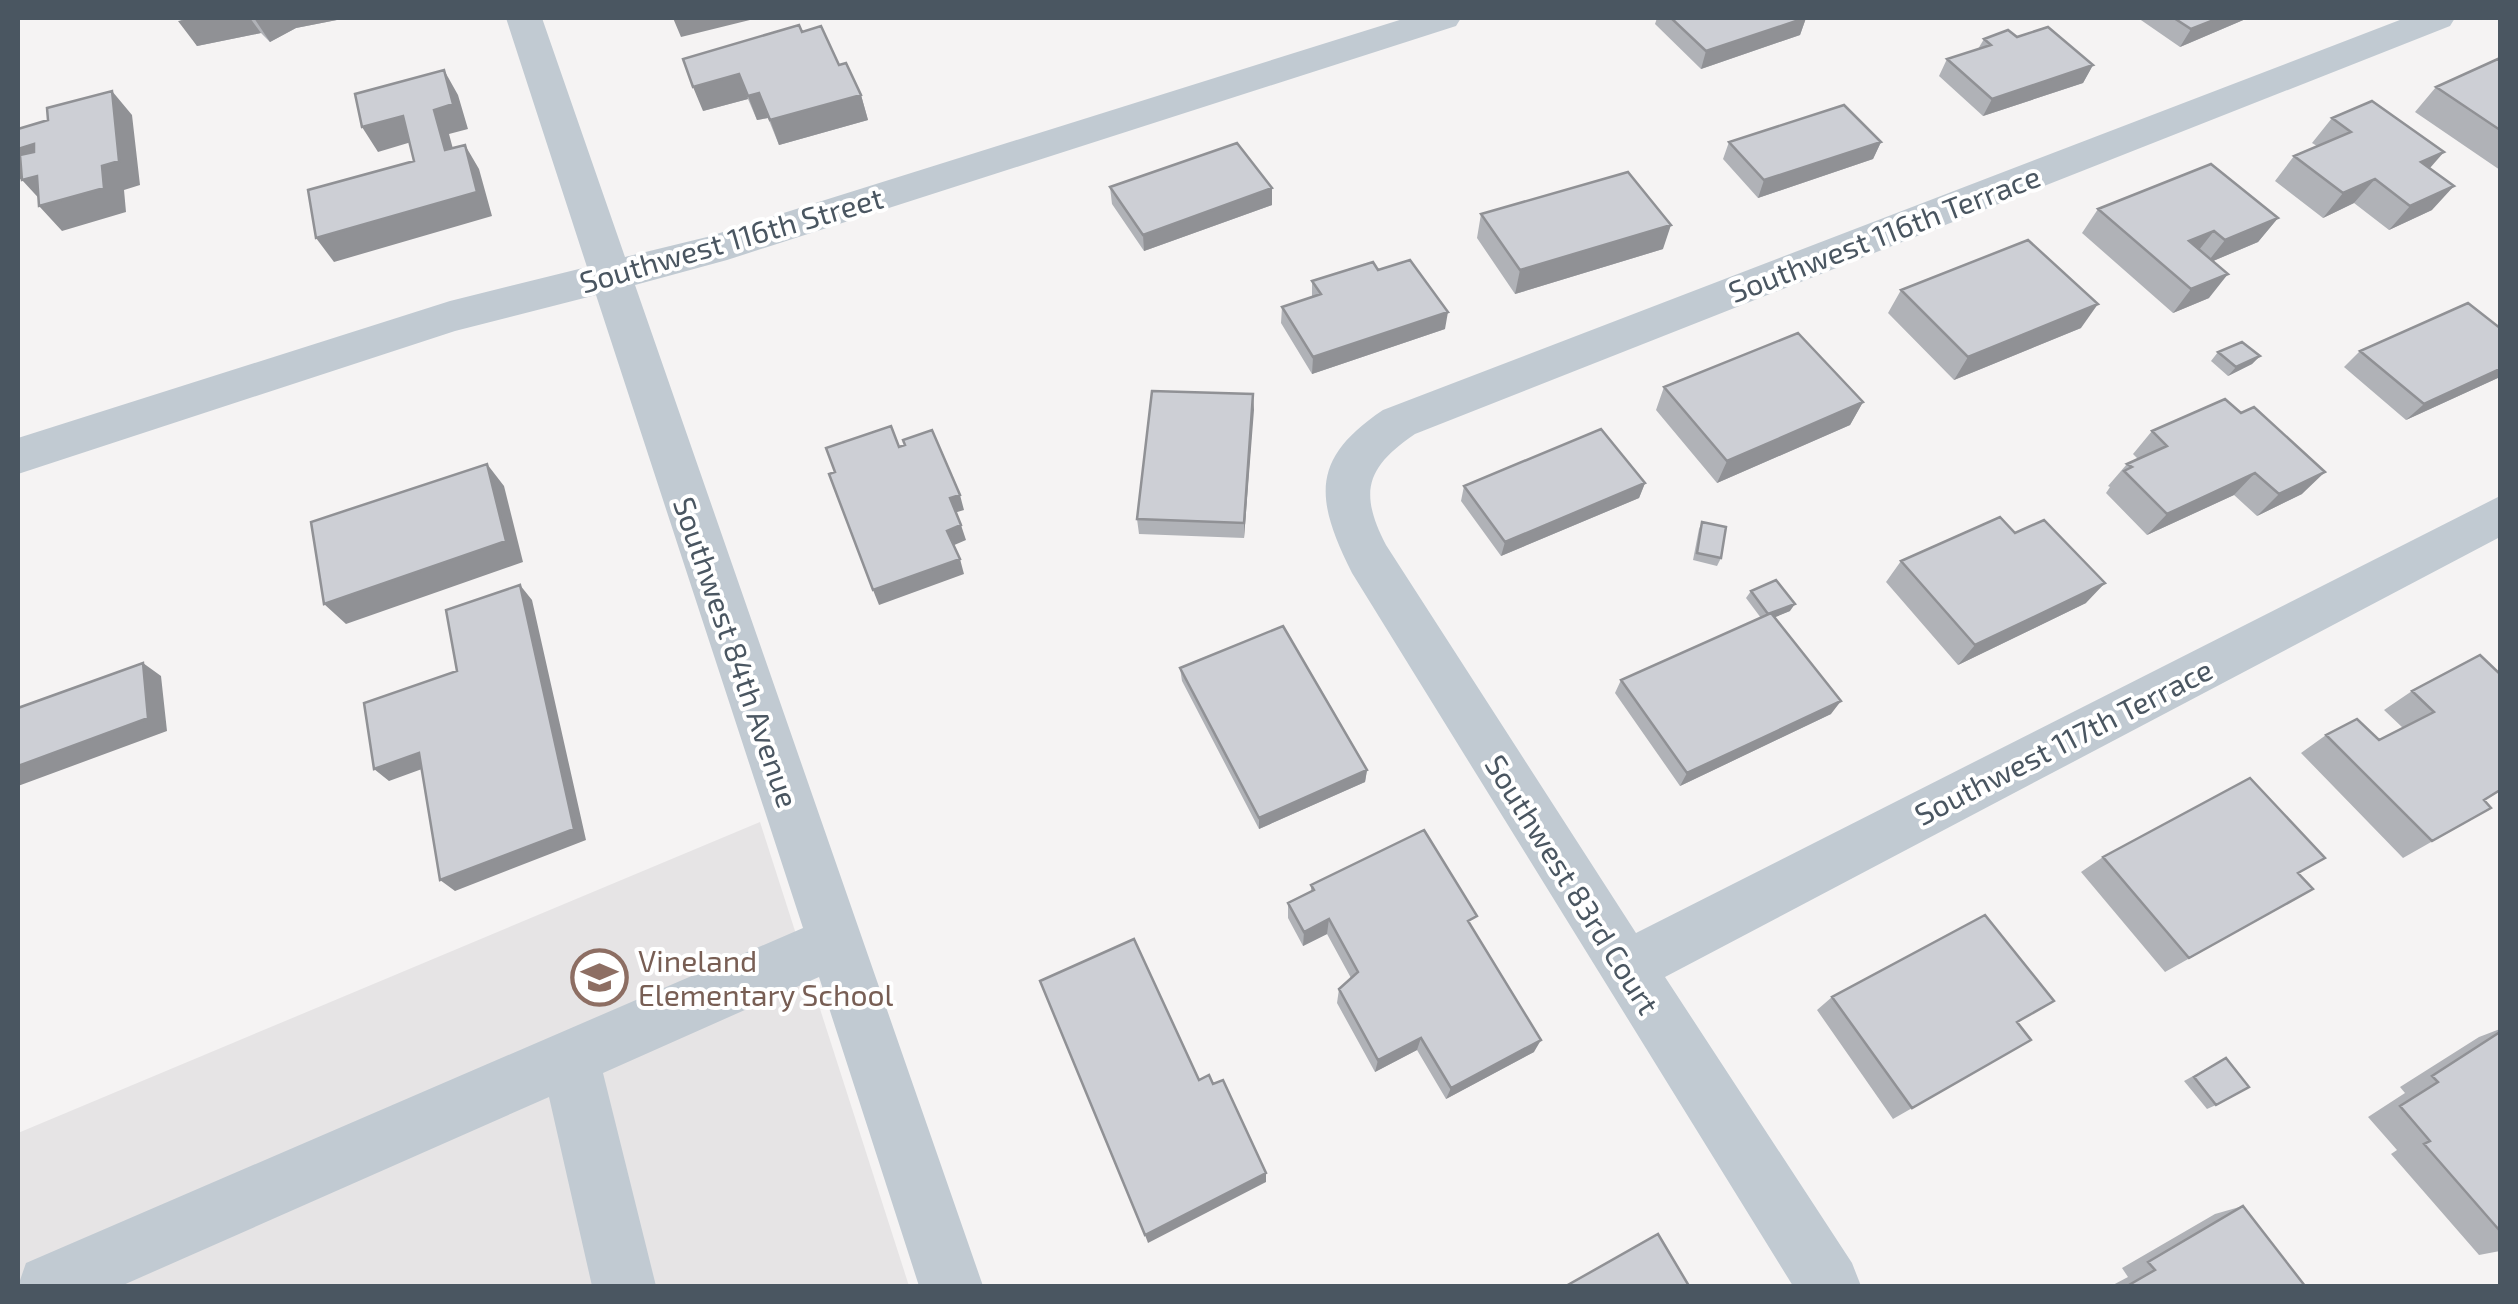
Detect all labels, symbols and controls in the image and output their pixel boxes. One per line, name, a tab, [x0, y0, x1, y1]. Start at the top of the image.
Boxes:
street label: Southwest 116th Terrace	[1723, 157, 2045, 309]
street label: Southwest 116th Street	[575, 178, 887, 300]
street label: Southwest 84th Avenue	[667, 492, 807, 812]
street label: Southwest 117th Terrace	[1908, 650, 2218, 832]
street label: Southwest 83rd Court	[1478, 748, 1668, 1020]
place label: Vineland Elementary School	[638, 942, 893, 1012]
school or university icon: Vineland Elementary School	[569, 947, 629, 1007]

